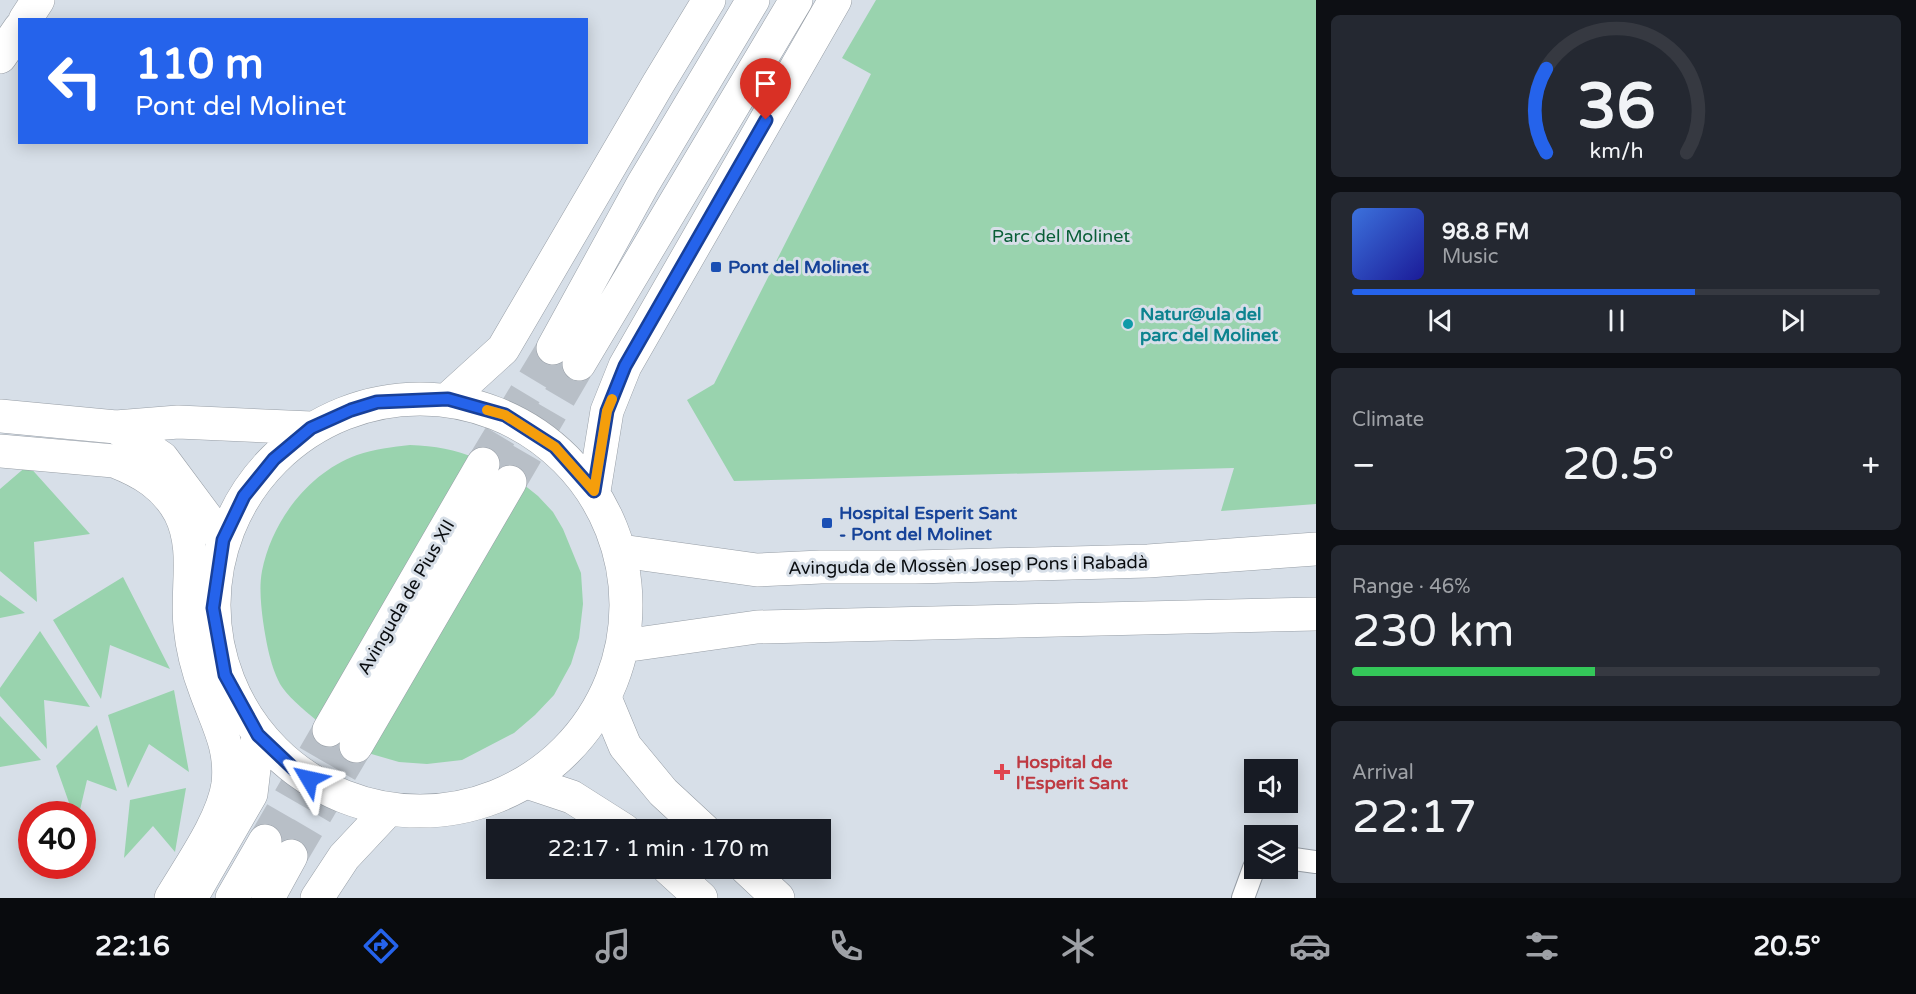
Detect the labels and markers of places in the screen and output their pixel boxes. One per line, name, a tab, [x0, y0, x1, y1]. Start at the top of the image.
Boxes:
pin	[740, 58, 791, 120]
place label: Pont del Molinet	[728, 256, 869, 278]
marker: Pont del Molinet	[709, 260, 723, 274]
place label: Natur@ula del parc del Molinet	[1140, 303, 1278, 346]
marker: Natur@ula del parc del Molinet	[1121, 317, 1135, 331]
place label: Hospital Esperit Sant - Pont del Molinet	[839, 502, 1017, 545]
marker: Hospital Esperit Sant - Pont del Molinet	[820, 516, 834, 530]
place label: Hospital de l'Esperit Sant	[1016, 751, 1128, 794]
marker: Hospital de l'Esperit Sant	[993, 763, 1011, 781]

